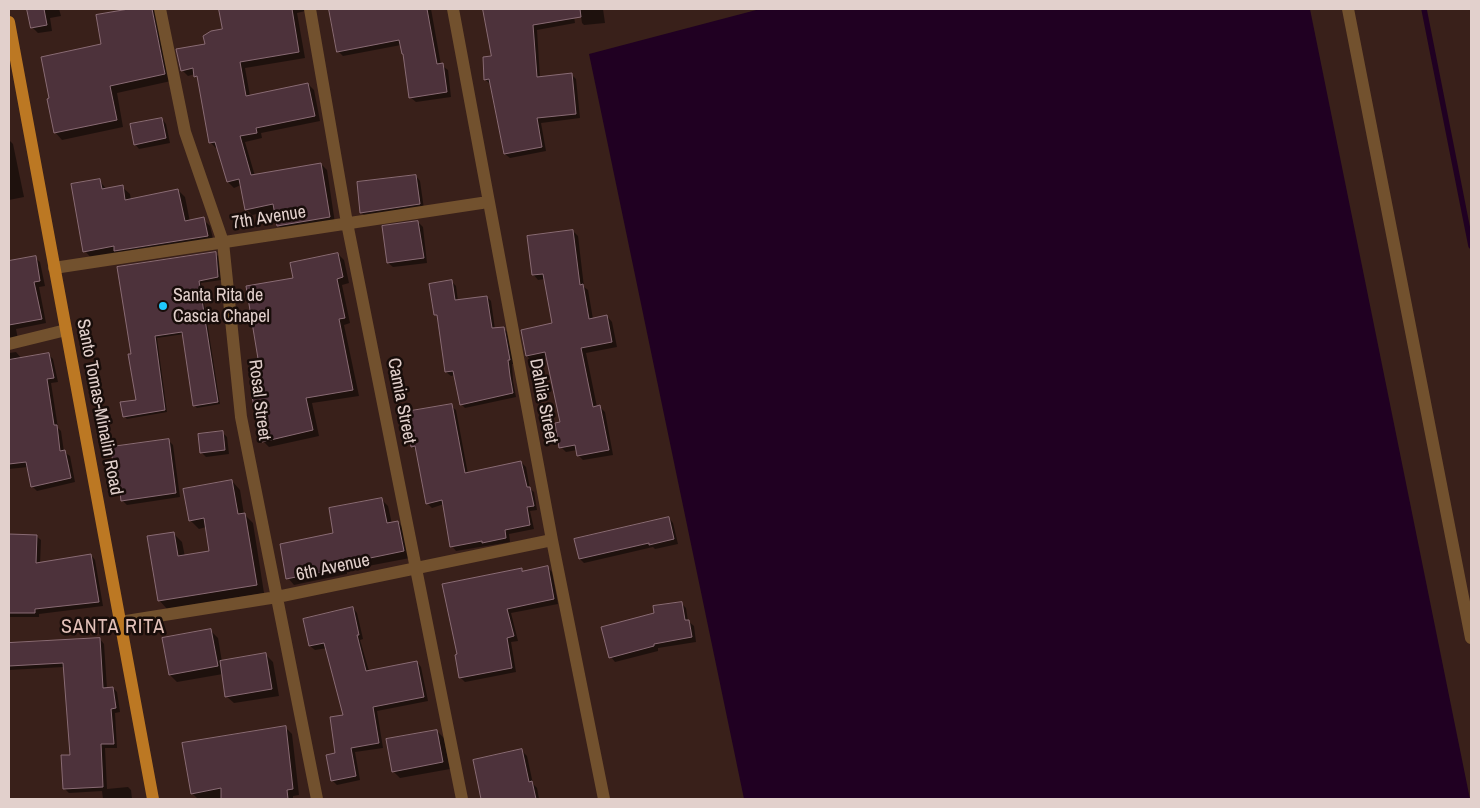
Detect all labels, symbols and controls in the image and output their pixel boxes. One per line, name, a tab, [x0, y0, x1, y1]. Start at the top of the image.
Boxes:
street label: 7th Avenue	[231, 202, 307, 234]
place label: Santa Rita de Cascia Chapel	[173, 285, 270, 328]
marker: Santa Rita de Cascia Chapel	[157, 300, 169, 312]
street label: Santo Tomas-Minalin Road	[71, 317, 127, 497]
street label: Camia Street	[382, 356, 420, 446]
street label: Dahlia Street	[524, 357, 562, 445]
street label: Rosal Street	[243, 358, 275, 442]
street label: 6th Avenue	[294, 550, 372, 586]
district label: SANTA RITA	[60, 616, 166, 640]

